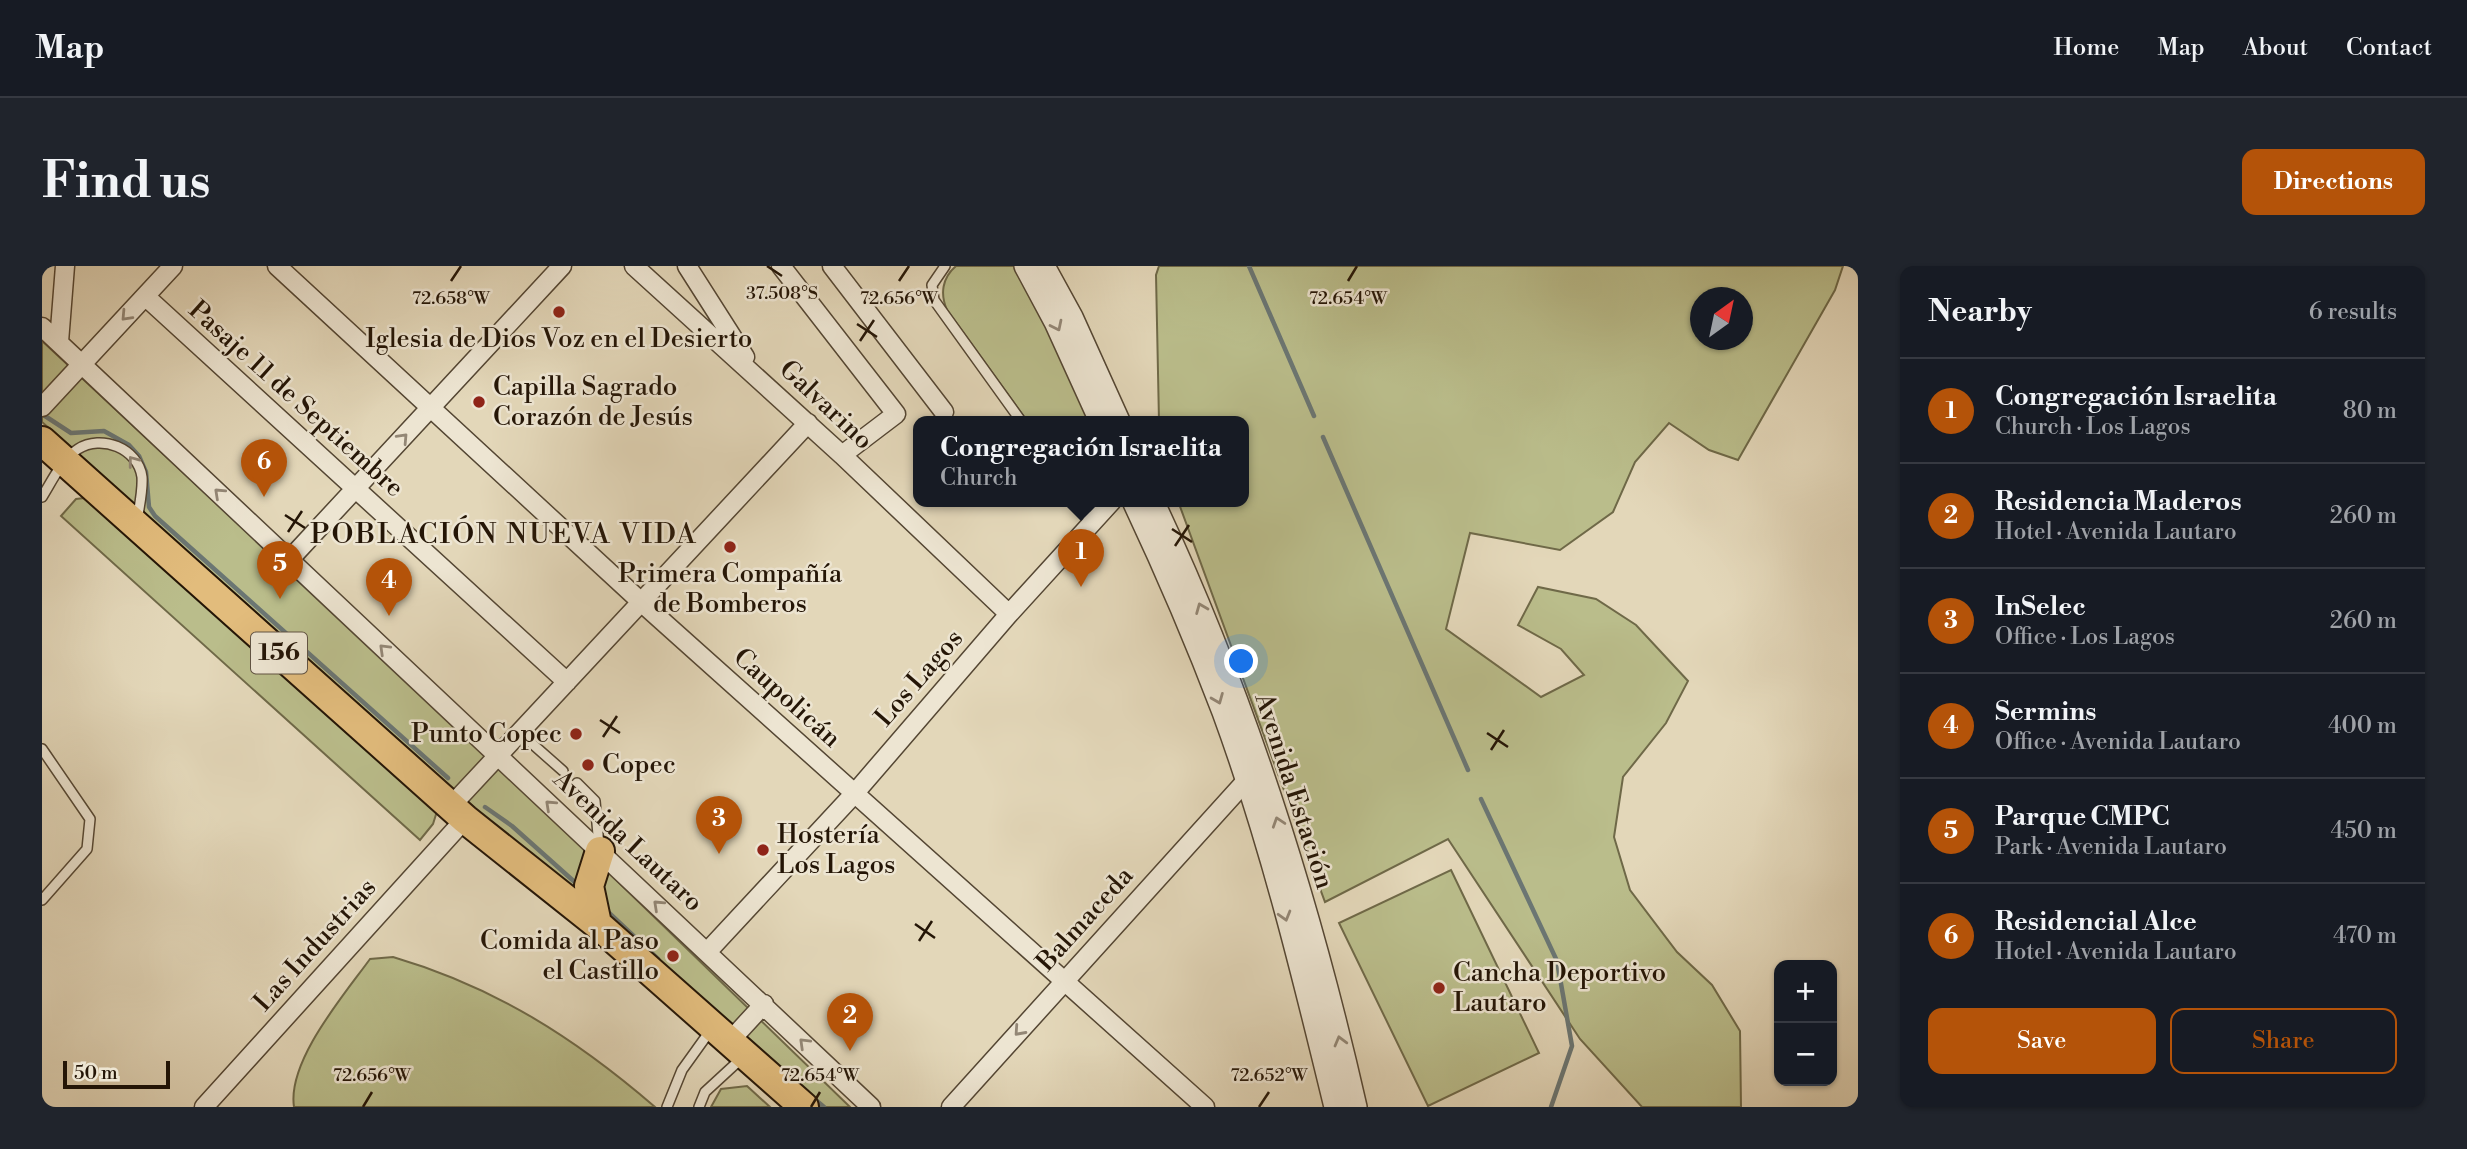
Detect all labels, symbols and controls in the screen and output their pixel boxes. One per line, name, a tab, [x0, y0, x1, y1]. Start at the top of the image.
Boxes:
text: Map	[35, 28, 104, 69]
text: Home	[2054, 33, 2119, 63]
text: Map	[2157, 33, 2205, 63]
text: About	[2243, 33, 2308, 63]
text: Contact	[2346, 33, 2432, 63]
button: Directions	[2242, 149, 2425, 215]
text: Find us	[42, 152, 211, 213]
text: 37.508°S	[746, 282, 818, 305]
text: 72.658°W	[412, 287, 491, 310]
text: 72.656°W	[860, 287, 939, 310]
text: 72.654°W	[1309, 287, 1388, 310]
north arrow	[1690, 287, 1753, 350]
text: Nearby	[1928, 293, 2032, 331]
street label: Pasaje 11 de Septiembre	[182, 294, 410, 504]
text: 6 results	[2309, 298, 2397, 326]
marker: Iglesia de Dios Voz en el Desierto	[551, 304, 567, 320]
one-way arrow	[122, 308, 135, 321]
one-way arrow	[1049, 319, 1063, 331]
place label: Iglesia de Dios Voz en el Desierto	[366, 323, 752, 355]
street label: Galvarino	[772, 354, 880, 456]
place label: Capilla Sagrado Corazón de Jesús	[493, 371, 693, 433]
text: Congregación Israelita	[1995, 381, 2277, 413]
marker: Capilla Sagrado Corazón de Jesús	[471, 394, 487, 410]
text: 1	[1945, 397, 1957, 425]
text: 80 m	[2343, 397, 2397, 425]
text: Church · Los Lagos	[1995, 413, 2190, 441]
popup	[913, 416, 1249, 507]
text: Congregación Israelita	[940, 432, 1222, 464]
one-way arrow	[395, 433, 407, 446]
pin: 6	[241, 439, 287, 497]
one-way arrow	[128, 456, 141, 468]
text: Church	[940, 464, 1018, 492]
text: Residencia Maderos	[1995, 486, 2242, 518]
one-way arrow	[214, 488, 227, 501]
text: 2	[1944, 502, 1958, 530]
text: 260 m	[2330, 502, 2397, 530]
district label: POBLACIÓN NUEVA VIDA	[310, 515, 698, 552]
text: Hotel · Avenida Lautaro	[1995, 518, 2237, 546]
pin: 1	[1058, 529, 1104, 587]
marker: Primera Compañía de Bomberos	[722, 539, 738, 555]
pin: 5	[257, 541, 303, 599]
pin: 4	[366, 558, 412, 616]
place label: Primera Compañía de Bomberos	[618, 558, 843, 620]
text: InSelec	[1995, 591, 2086, 623]
one-way arrow	[1195, 603, 1209, 615]
text: 3	[1944, 607, 1958, 635]
text: 260 m	[2330, 607, 2397, 635]
street label: Los Lagos	[868, 623, 970, 733]
text: Office · Los Lagos	[1995, 623, 2175, 651]
road number: 156	[251, 632, 307, 674]
street label: Caupolicán	[727, 641, 847, 755]
your location	[1224, 644, 1258, 678]
one-way arrow	[379, 645, 392, 658]
street label: Avenida Estación	[1247, 688, 1341, 893]
one-way arrow	[1209, 693, 1223, 705]
text: Sermins	[1995, 696, 2096, 728]
text: 4	[1943, 712, 1959, 740]
text: 400 m	[2328, 712, 2397, 740]
place label: Punto Copec	[411, 718, 562, 750]
marker: Punto Copec	[568, 726, 584, 742]
text: Office · Avenida Lautaro	[1995, 728, 2241, 756]
place label: Copec	[602, 749, 676, 781]
marker: Copec	[580, 757, 596, 773]
street label: Avenida Lautaro	[546, 763, 710, 919]
pin: 3	[696, 796, 742, 854]
one-way arrow	[545, 801, 558, 814]
text: Parque CMPC	[1995, 801, 2170, 833]
one-way arrow	[1272, 816, 1286, 828]
text: 5	[1944, 817, 1958, 845]
text: 450 m	[2331, 817, 2397, 845]
place label: Hostería Los Lagos	[777, 819, 895, 881]
text: Park · Avenida Lautaro	[1995, 833, 2227, 861]
marker: Hostería Los Lagos	[755, 842, 771, 858]
street label: Balmaceda	[1029, 860, 1141, 978]
street label: Las Industrias	[247, 872, 383, 1018]
one-way arrow	[653, 900, 666, 913]
text: Residencial Alce	[1995, 906, 2197, 938]
one-way arrow	[1277, 910, 1292, 922]
text: 6	[1944, 922, 1958, 950]
text: 470 m	[2333, 922, 2397, 950]
place label: Comida al Paso el Castillo	[480, 925, 659, 987]
text: Hotel · Avenida Lautaro	[1995, 938, 2237, 966]
marker: Comida al Paso el Castillo	[665, 948, 681, 964]
place label: Cancha Deportivo Lautaro	[1453, 957, 1666, 1019]
map controls	[1774, 960, 1837, 1086]
button: +	[1774, 960, 1837, 1023]
marker: Cancha Deportivo Lautaro	[1431, 980, 1447, 996]
pin: 2	[827, 993, 873, 1051]
button: Save	[1928, 1008, 2156, 1074]
button: Share	[2170, 1008, 2397, 1074]
one-way arrow	[1015, 1023, 1027, 1036]
button: −	[1774, 1023, 1837, 1086]
one-way arrow	[1333, 1035, 1348, 1047]
one-way arrow	[799, 1039, 812, 1052]
scale bar	[63, 1058, 170, 1090]
text: 50 m	[74, 1061, 118, 1085]
text: 72.656°W	[333, 1064, 412, 1087]
text: 72.654°W	[781, 1064, 860, 1087]
text: 72.652°W	[1230, 1064, 1308, 1087]

